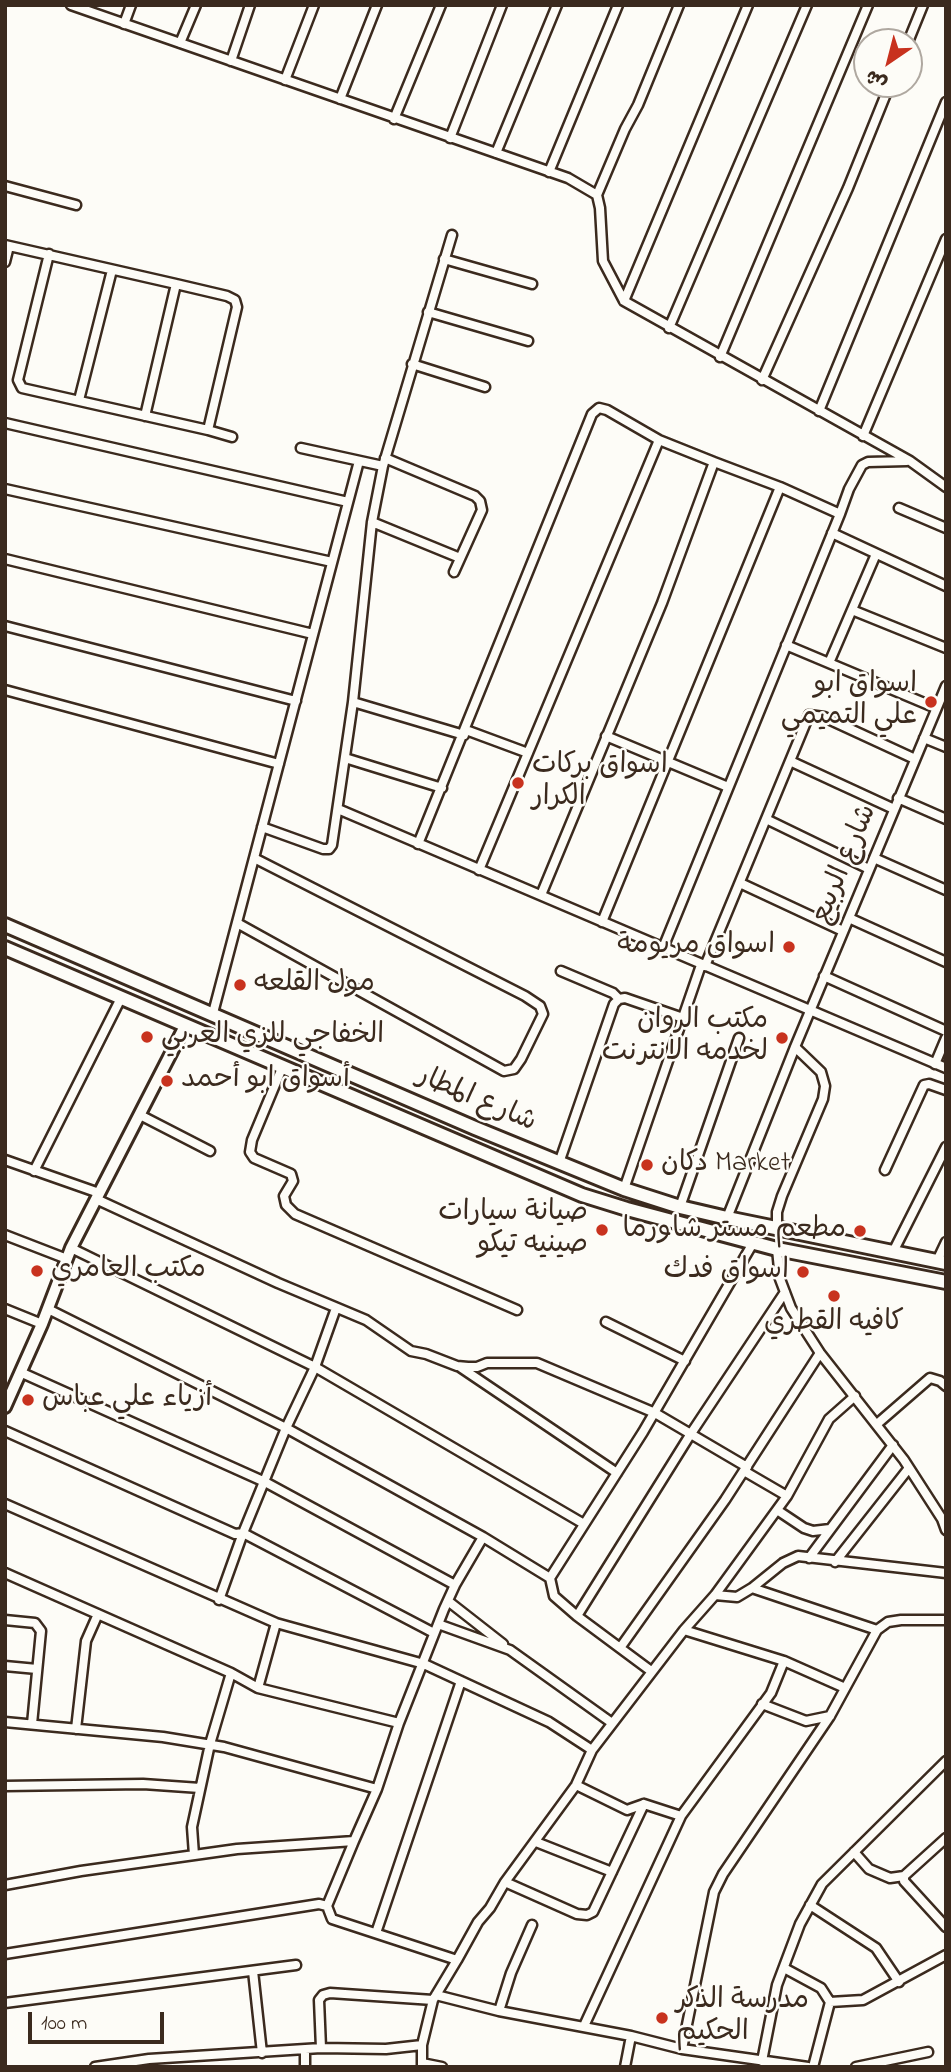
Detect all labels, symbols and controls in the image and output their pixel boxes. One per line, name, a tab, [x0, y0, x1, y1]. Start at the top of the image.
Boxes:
north arrow	[853, 28, 923, 98]
text: ش	[861, 62, 893, 96]
place label: اسواق ابو علي التميمي	[781, 669, 917, 735]
marker: اسواق ابو علي التميمي	[923, 694, 939, 710]
place label: اسواق بركات الكرار	[532, 750, 668, 816]
marker: اسواق بركات الكرار	[510, 775, 526, 791]
street label: شارع الربيع	[806, 800, 886, 930]
place label: اسواق مريومة	[617, 930, 775, 964]
marker: اسواق مريومة	[781, 939, 797, 955]
place label: مول القلعه	[254, 968, 375, 1002]
marker: مول القلعه	[232, 977, 248, 993]
place label: مكتب الروان لخدمه الانترنت	[602, 1005, 768, 1071]
place label: الخفاجي للزي العربي	[161, 1020, 384, 1054]
marker: الخفاجي للزي العربي	[139, 1029, 155, 1045]
marker: مكتب الروان لخدمه الانترنت	[774, 1030, 790, 1046]
street label: شارع المطار	[411, 1061, 541, 1141]
place label: أسواق ابو أحمد	[181, 1064, 350, 1098]
marker: أسواق ابو أحمد	[159, 1073, 175, 1089]
place label: دكان Market	[661, 1148, 790, 1182]
marker: دكان Market	[639, 1157, 655, 1173]
place label: صيانة سيارات صينيه تيكو	[438, 1197, 588, 1263]
place label: مطعم مستر شاورما	[623, 1214, 846, 1248]
marker: صيانة سيارات صينيه تيكو	[594, 1222, 610, 1238]
marker: مطعم مستر شاورما	[852, 1223, 868, 1239]
place label: مكتب العامري	[51, 1254, 206, 1288]
place label: اسواق فدك	[663, 1255, 789, 1289]
marker: مكتب العامري	[29, 1263, 45, 1279]
marker: اسواق فدك	[795, 1264, 811, 1280]
marker: كافيه القطري	[826, 1288, 842, 1304]
place label: كافيه القطري	[764, 1307, 904, 1341]
place label: أزياء علي عباس	[42, 1383, 212, 1417]
marker: أزياء علي عباس	[20, 1392, 36, 1408]
place label: مدرسة الذكر الحكيم	[676, 1985, 809, 2051]
scale bar	[32, 1998, 168, 2042]
text: 100 m	[41, 2009, 87, 2039]
marker: مدرسة الذكر الحكيم	[654, 2010, 670, 2026]

